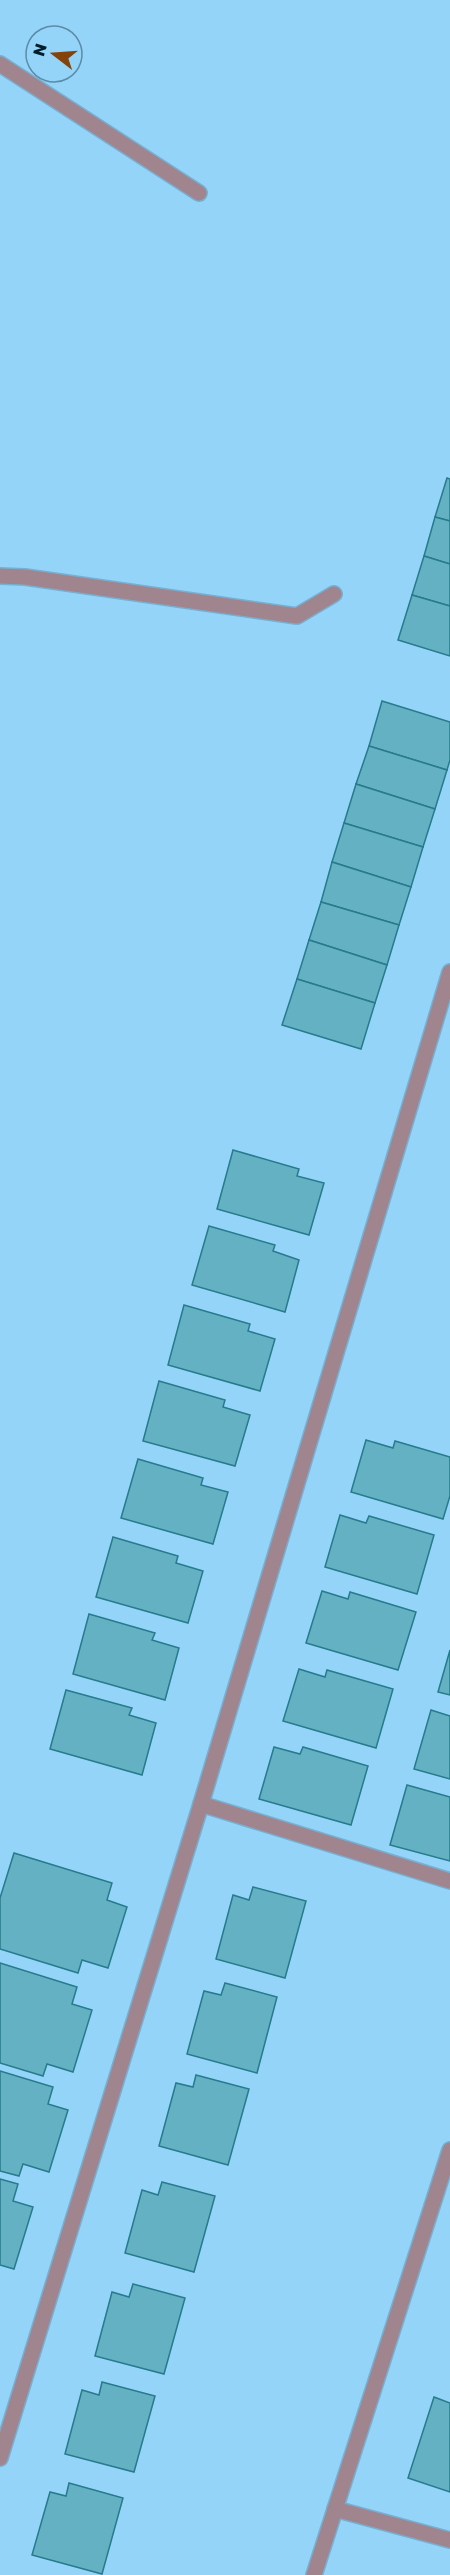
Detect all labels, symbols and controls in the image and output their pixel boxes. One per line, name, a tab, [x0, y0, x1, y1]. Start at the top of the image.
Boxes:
north arrow	[24, 24, 84, 84]
text: N	[28, 41, 51, 58]

